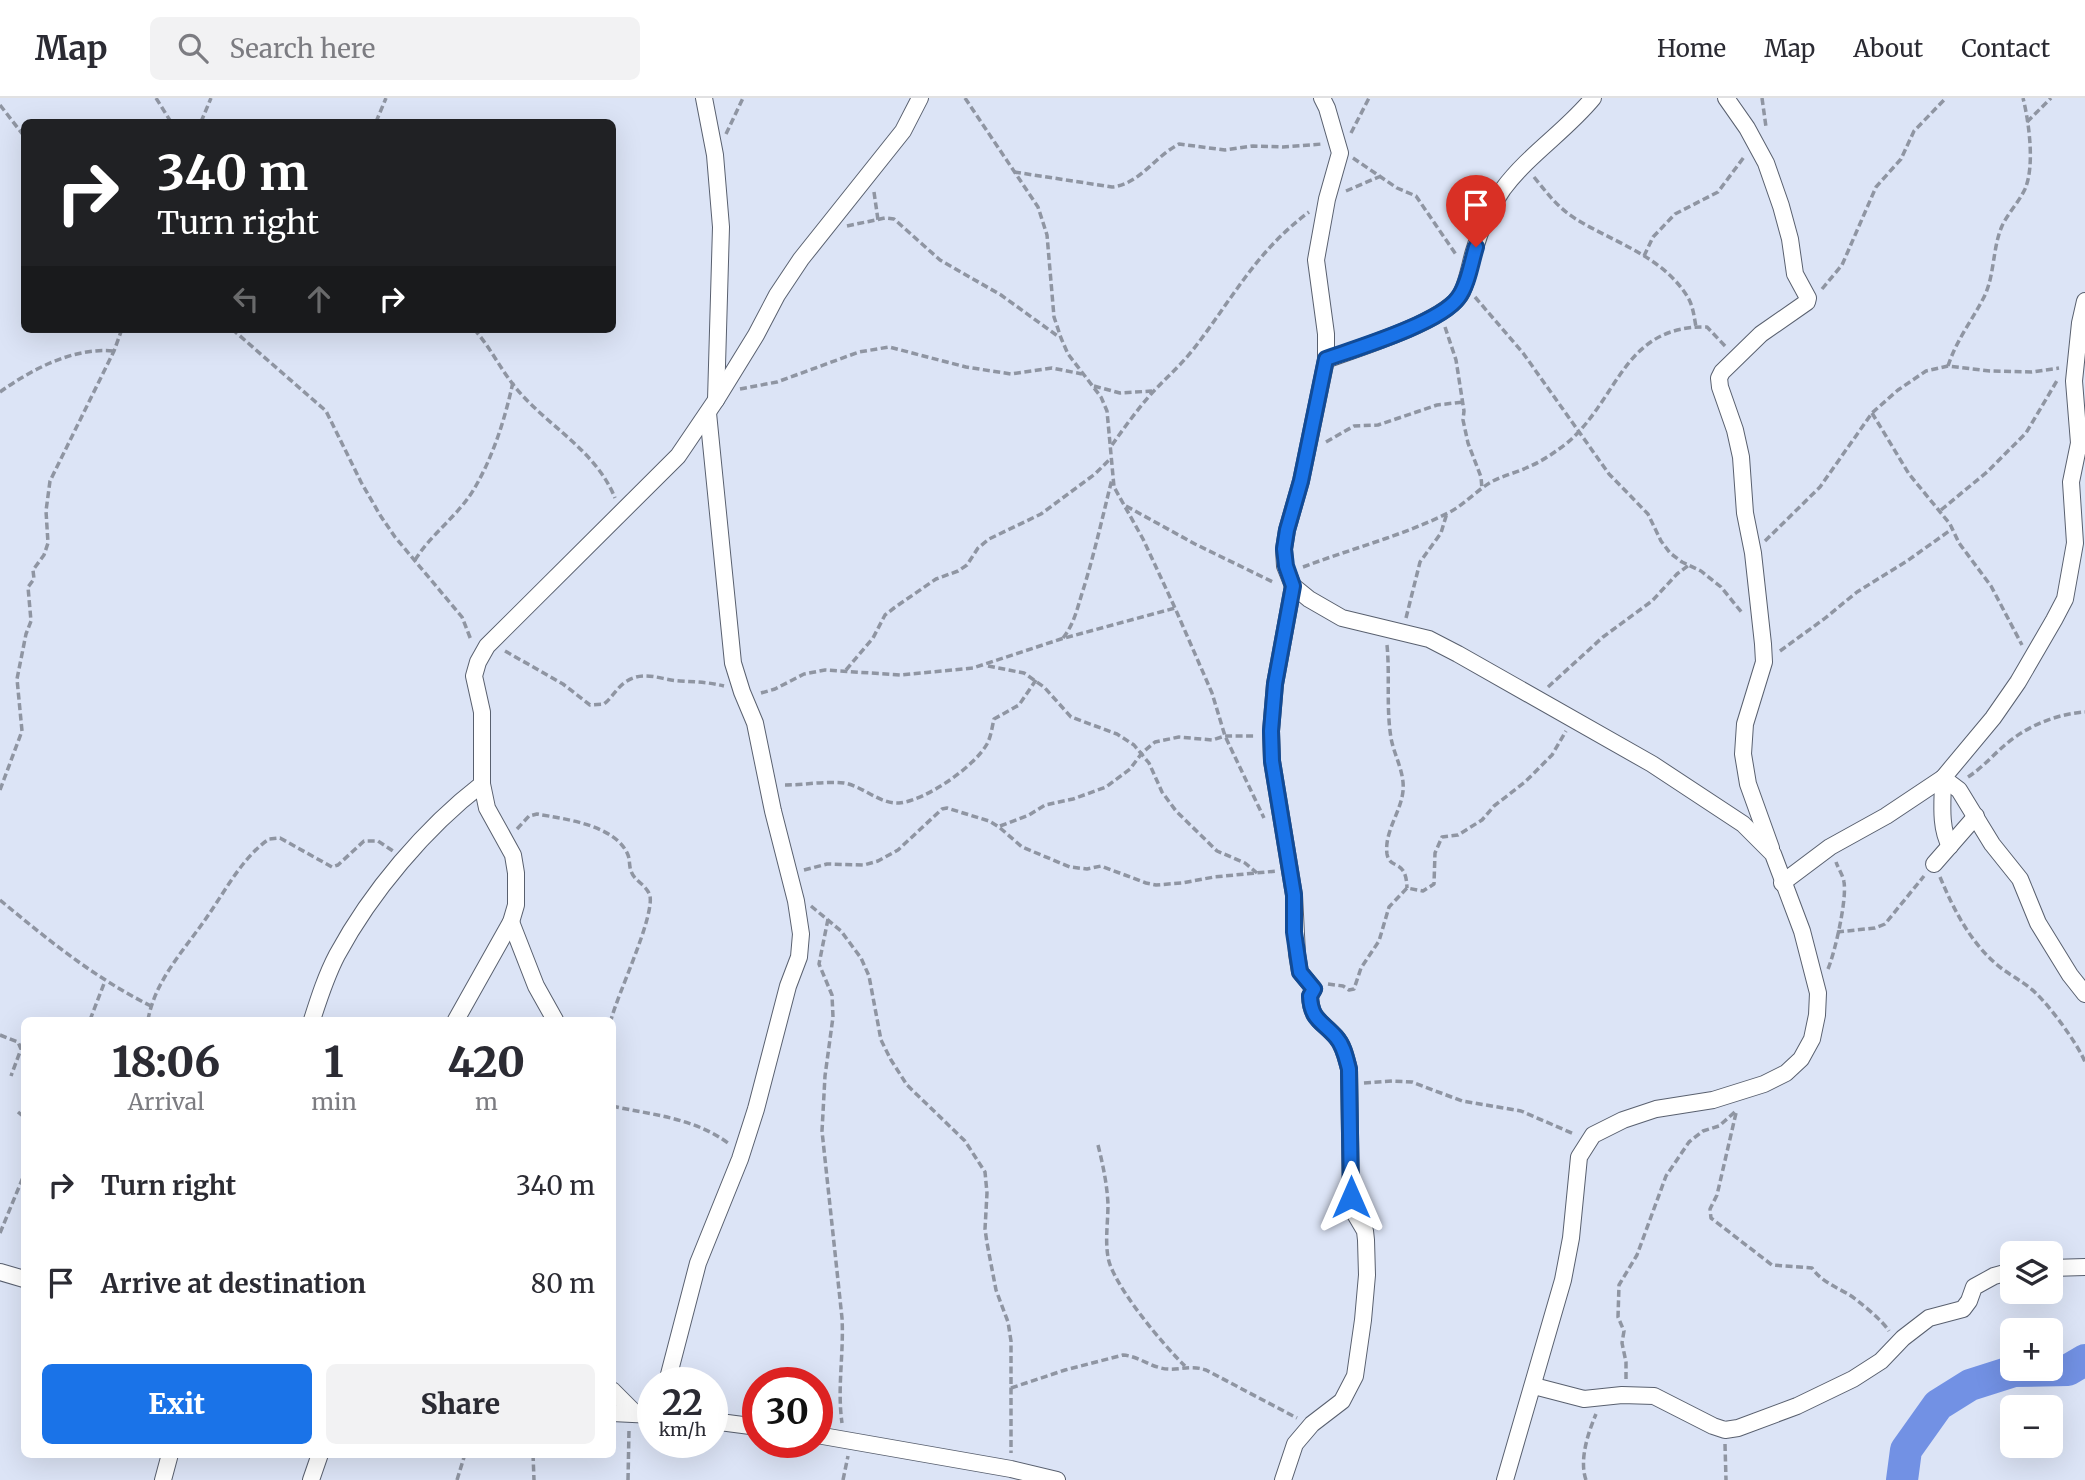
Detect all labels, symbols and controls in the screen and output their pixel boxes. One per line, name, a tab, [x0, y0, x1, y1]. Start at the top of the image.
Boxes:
search box	[150, 17, 640, 80]
text: Map	[35, 28, 108, 69]
icon: search	[174, 29, 212, 67]
text: Search here	[230, 32, 375, 65]
text: Home	[1657, 33, 1726, 64]
text: Map	[1764, 33, 1815, 64]
text: About	[1853, 33, 1923, 64]
text: Contact	[1961, 33, 2050, 64]
text: 340 m	[157, 142, 308, 203]
icon: right	[42, 147, 133, 238]
pin	[1446, 175, 1506, 247]
icon: arrive	[1457, 186, 1495, 224]
text: Turn right	[157, 203, 319, 243]
icon: left	[227, 280, 265, 318]
icon: ahead	[300, 280, 338, 318]
icon: right	[373, 280, 411, 318]
text: 18:06	[112, 1036, 220, 1088]
text: 1	[324, 1036, 344, 1088]
text: 420	[448, 1036, 525, 1088]
text: Arrival	[128, 1087, 204, 1116]
text: min	[311, 1087, 357, 1116]
text: m	[475, 1087, 498, 1116]
position arrow	[1314, 1160, 1388, 1234]
icon: right	[42, 1166, 80, 1204]
text: Turn right	[101, 1169, 236, 1202]
text: 340 m	[516, 1169, 595, 1202]
map controls	[2000, 1241, 2063, 1458]
button: layers	[2000, 1241, 2063, 1304]
icon: arrive	[42, 1264, 80, 1302]
text: Arrive at destination	[101, 1267, 366, 1300]
text: 80 m	[531, 1267, 595, 1300]
button: +	[2000, 1318, 2063, 1381]
button: Exit	[42, 1364, 312, 1444]
button: Share	[326, 1364, 595, 1444]
speed limit sign: 30	[742, 1367, 833, 1458]
text: 22	[662, 1381, 703, 1425]
button: −	[2000, 1395, 2063, 1458]
text: km/h	[659, 1418, 706, 1441]

